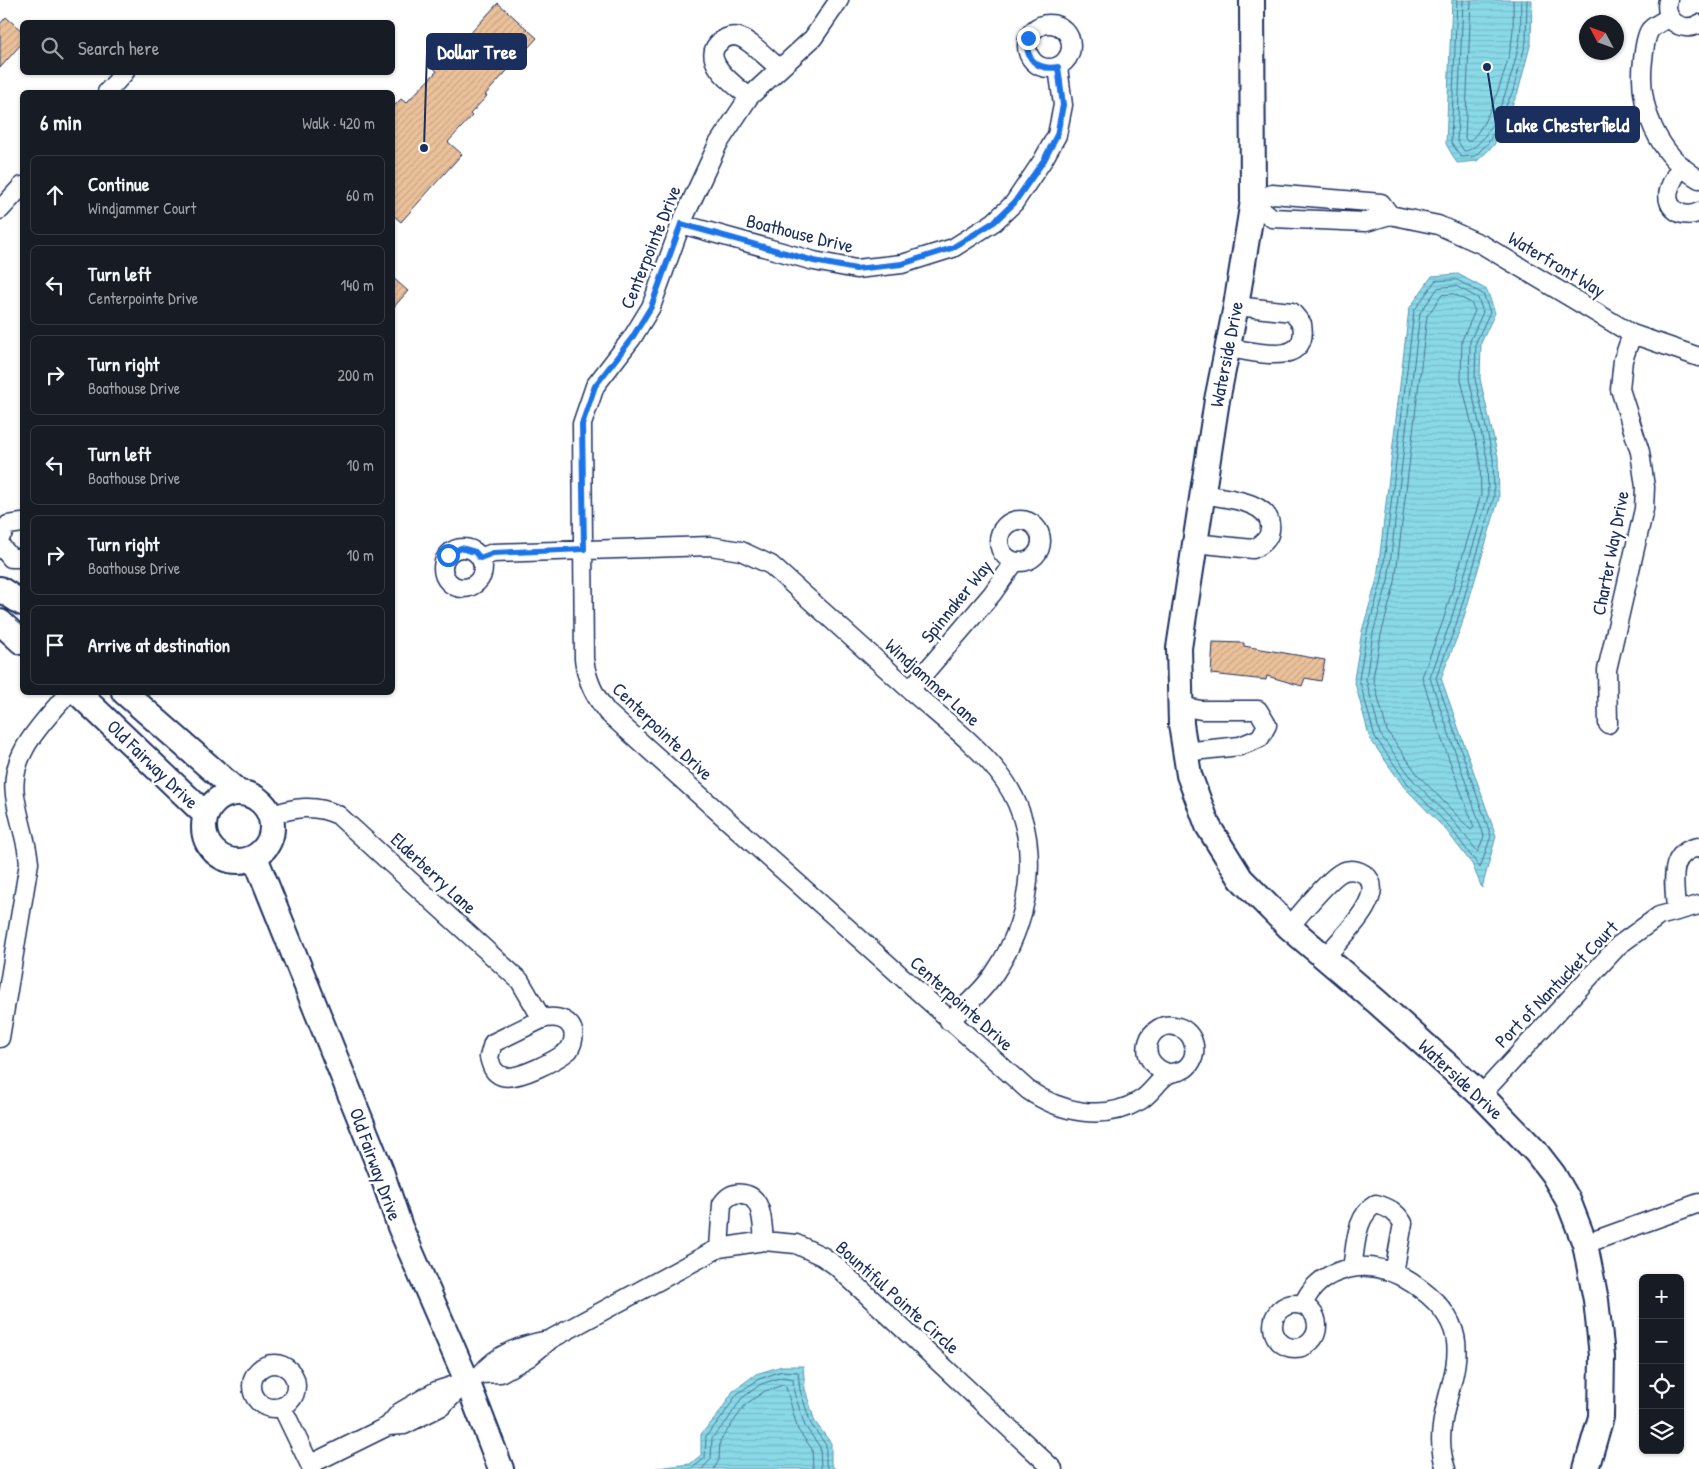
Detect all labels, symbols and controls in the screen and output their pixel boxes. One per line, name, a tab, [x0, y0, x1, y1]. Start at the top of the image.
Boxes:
north arrow	[1579, 15, 1624, 60]
search box	[20, 20, 395, 75]
route end	[1017, 27, 1040, 50]
icon: search	[38, 34, 66, 62]
callout: Dollar Tree	[427, 34, 526, 69]
text: Search here	[78, 35, 159, 61]
text: Dollar Tree	[437, 38, 517, 65]
callout: Lake Chesterfield	[1496, 107, 1639, 142]
text: 6 min	[40, 108, 82, 137]
text: Lake Chesterfield	[1507, 111, 1630, 138]
text: Walk · 420 m	[302, 112, 375, 134]
text: Continue	[88, 171, 149, 197]
icon: ahead	[41, 181, 69, 209]
street label: Centerpointe Drive	[613, 181, 687, 313]
text: 60 m	[346, 184, 374, 206]
text: Windjammer Court	[88, 197, 196, 219]
street label: Boathouse Drive	[744, 207, 857, 259]
street label: Waterfront Way	[1504, 225, 1610, 303]
text: Turn left	[88, 261, 151, 287]
icon: left	[41, 271, 69, 299]
text: 140 m	[340, 274, 374, 296]
text: Centerpointe Drive	[88, 287, 198, 309]
street label: Waterside Drive	[1203, 298, 1249, 409]
text: Turn right	[88, 351, 159, 377]
icon: right	[41, 361, 69, 389]
text: 200 m	[338, 364, 374, 386]
text: Boathouse Drive	[88, 377, 180, 399]
text: Turn left	[88, 441, 151, 467]
icon: left	[41, 451, 69, 479]
text: 10 m	[346, 454, 374, 476]
text: Boathouse Drive	[88, 467, 180, 489]
street label: Charter Way Drive	[1585, 488, 1635, 617]
text: Turn right	[88, 531, 159, 557]
icon: right	[41, 541, 69, 569]
text: 10 m	[346, 544, 374, 566]
route start	[437, 544, 460, 567]
street label: Spinnaker Way	[914, 554, 998, 648]
text: Boathouse Drive	[88, 557, 180, 579]
icon: arrive	[41, 631, 69, 659]
text: Arrive at destination	[88, 632, 230, 658]
street label: Windjammer Lane	[880, 632, 986, 732]
street label: Centerpointe Drive	[607, 676, 719, 786]
street label: Old Fairway Drive	[102, 714, 205, 815]
street label: Elderberry Lane	[385, 826, 483, 920]
street label: Port of Nantucket Court	[1489, 914, 1624, 1053]
street label: Centerpointe Drive	[905, 950, 1020, 1057]
street label: Waterside Drive	[1413, 1033, 1509, 1125]
street label: Old Fairway Drive	[344, 1104, 409, 1224]
street label: Bountiful Pointe Circle	[831, 1234, 966, 1360]
map controls	[1639, 1274, 1684, 1454]
button: +	[1639, 1274, 1684, 1319]
button: −	[1639, 1319, 1684, 1364]
button: locate	[1639, 1364, 1684, 1409]
button: layers	[1639, 1409, 1684, 1454]

